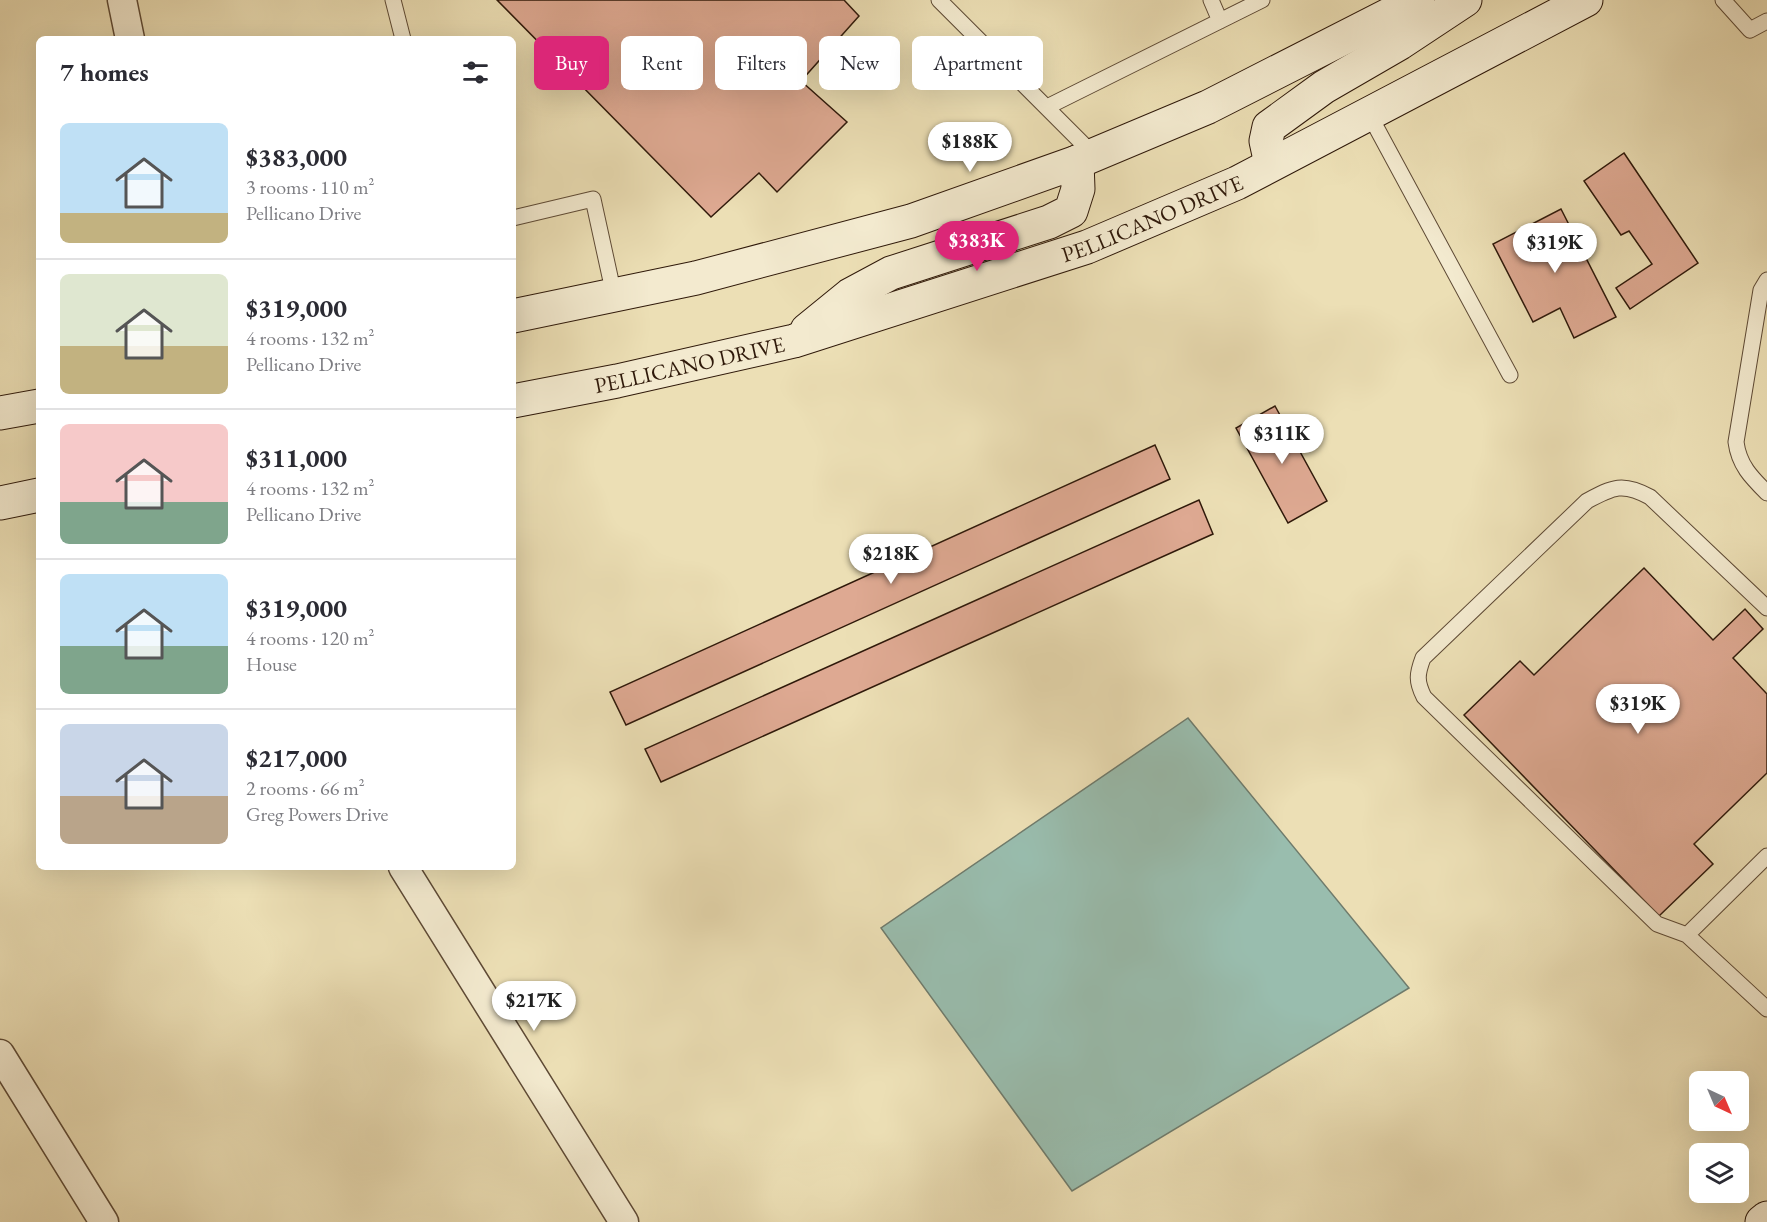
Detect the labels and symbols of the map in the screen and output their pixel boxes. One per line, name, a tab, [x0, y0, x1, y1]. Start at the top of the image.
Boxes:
pin: $188K	[928, 122, 1012, 173]
street label: PELLICANO DRIVE	[1058, 168, 1247, 269]
pin: $383K	[935, 221, 1019, 272]
pin: $319K	[1513, 223, 1597, 274]
street label: PELLICANO DRIVE	[592, 329, 787, 400]
pin: $311K	[1240, 414, 1324, 465]
pin: $218K	[849, 534, 933, 585]
pin: $319K	[1596, 684, 1680, 735]
pin: $217K	[492, 981, 576, 1032]
north arrow	[1689, 1071, 1749, 1131]

